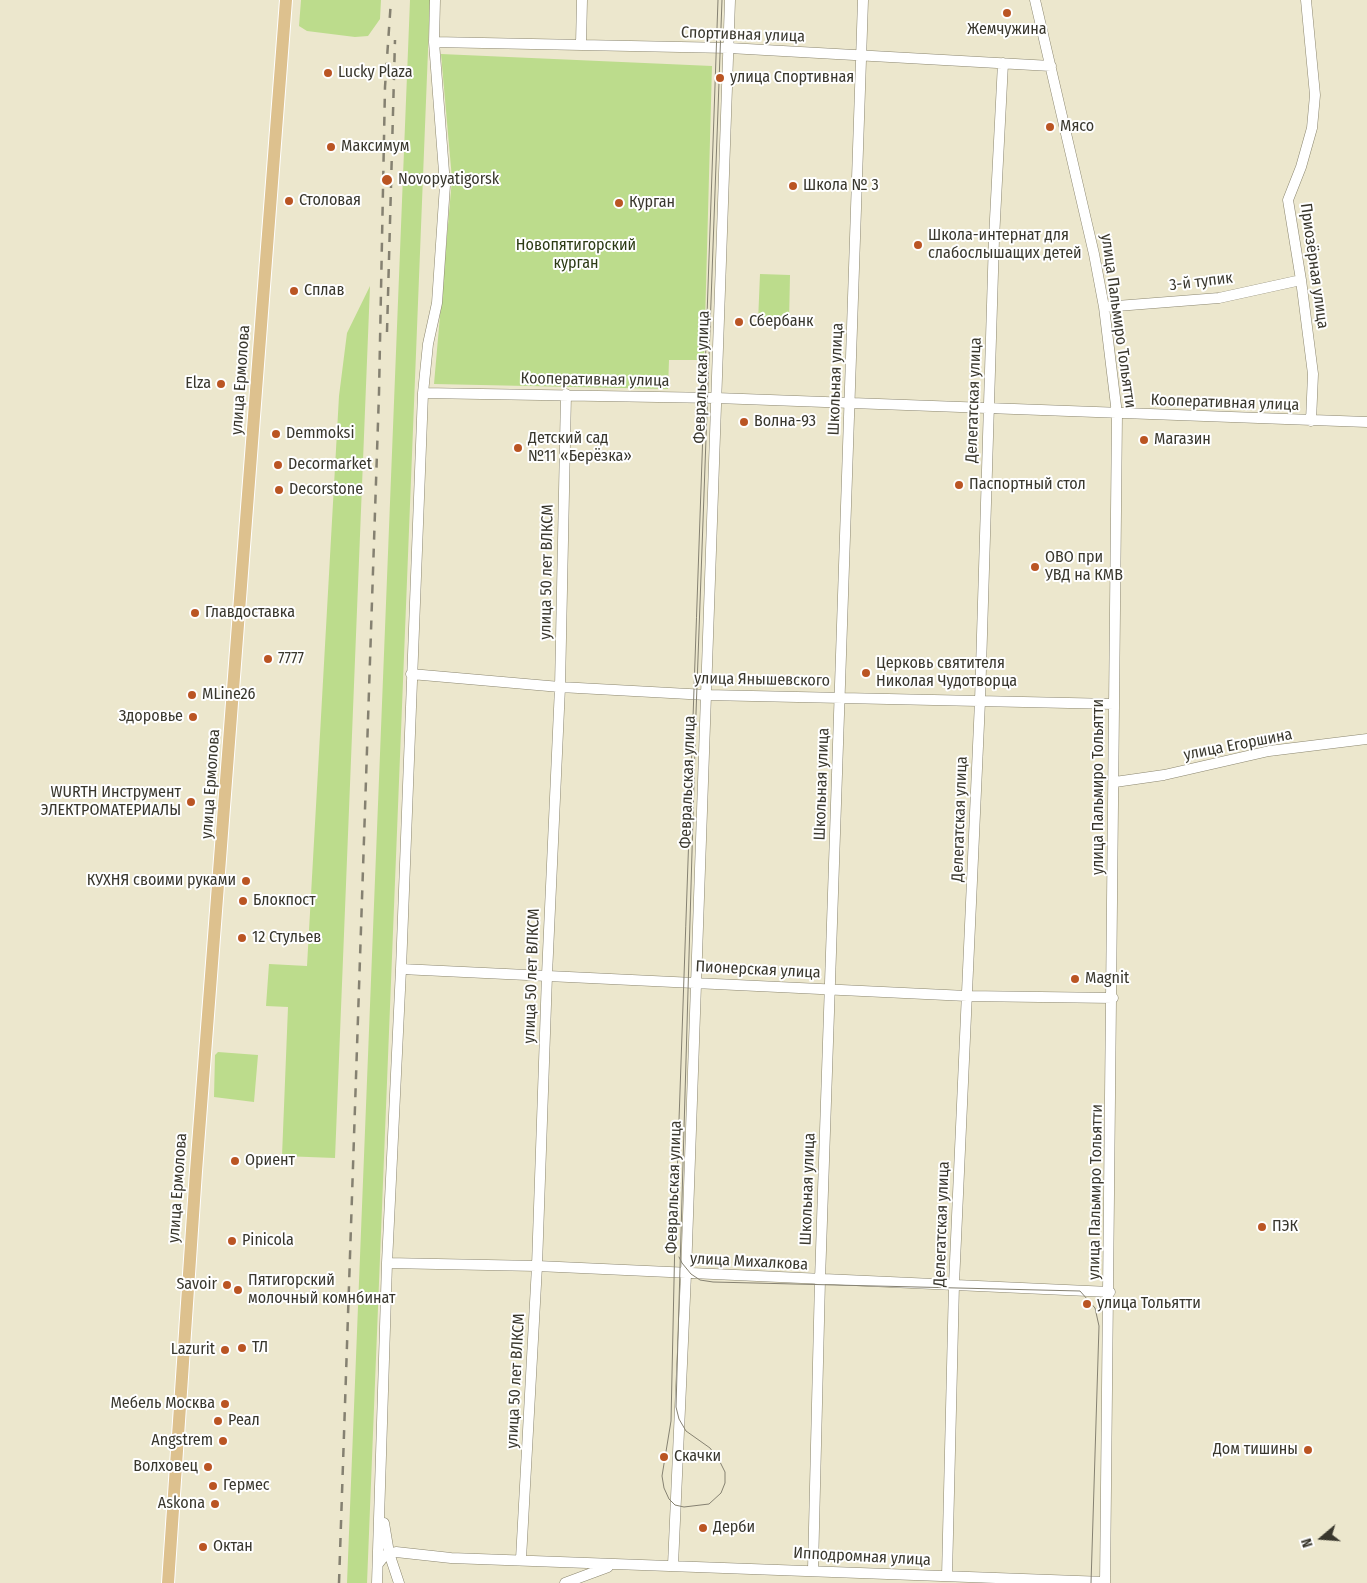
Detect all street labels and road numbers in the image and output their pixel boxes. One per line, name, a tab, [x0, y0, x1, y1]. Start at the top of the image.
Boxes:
street label: Спортивная улица	[681, 23, 805, 47]
street label: Приозёрная улица	[1296, 202, 1332, 330]
street label: улица Пальмиро Тольятти	[1096, 233, 1140, 409]
street label: 3-й тупик	[1168, 269, 1234, 295]
street label: Февральская улица	[690, 310, 714, 444]
street label: Школьная улица	[824, 322, 848, 436]
street label: улица Ермолова	[228, 324, 254, 436]
street label: Делегатская улица	[962, 337, 986, 463]
street label: Кооперативная улица	[520, 369, 670, 391]
street label: Кооперативная улица	[1150, 391, 1300, 415]
street label: улица 50 лет ВЛКСМ	[536, 504, 558, 640]
street label: улица Янышевского	[694, 669, 830, 691]
street label: улица Пальмиро Тольятти	[1089, 699, 1109, 875]
street label: Февральская улица	[676, 715, 700, 849]
street label: улица Егоршина	[1182, 725, 1294, 765]
street label: Школьная улица	[810, 727, 834, 841]
street label: улица Ермолова	[198, 728, 224, 840]
street label: Делегатская улица	[948, 756, 972, 882]
street label: улица 50 лет ВЛКСМ	[520, 908, 544, 1044]
street label: Пионерская улица	[695, 957, 821, 983]
street label: улица Пальмиро Тольятти	[1085, 1104, 1107, 1280]
street label: Февральская улица	[662, 1120, 686, 1254]
street label: улица Ермолова	[165, 1132, 191, 1244]
street label: Школьная улица	[796, 1132, 820, 1246]
street label: Делегатская улица	[930, 1161, 954, 1287]
street label: улица Михалкова	[690, 1249, 808, 1275]
street label: улица 50 лет ВЛКСМ	[503, 1313, 529, 1449]
street label: Ипподромная улица	[793, 1544, 931, 1570]

